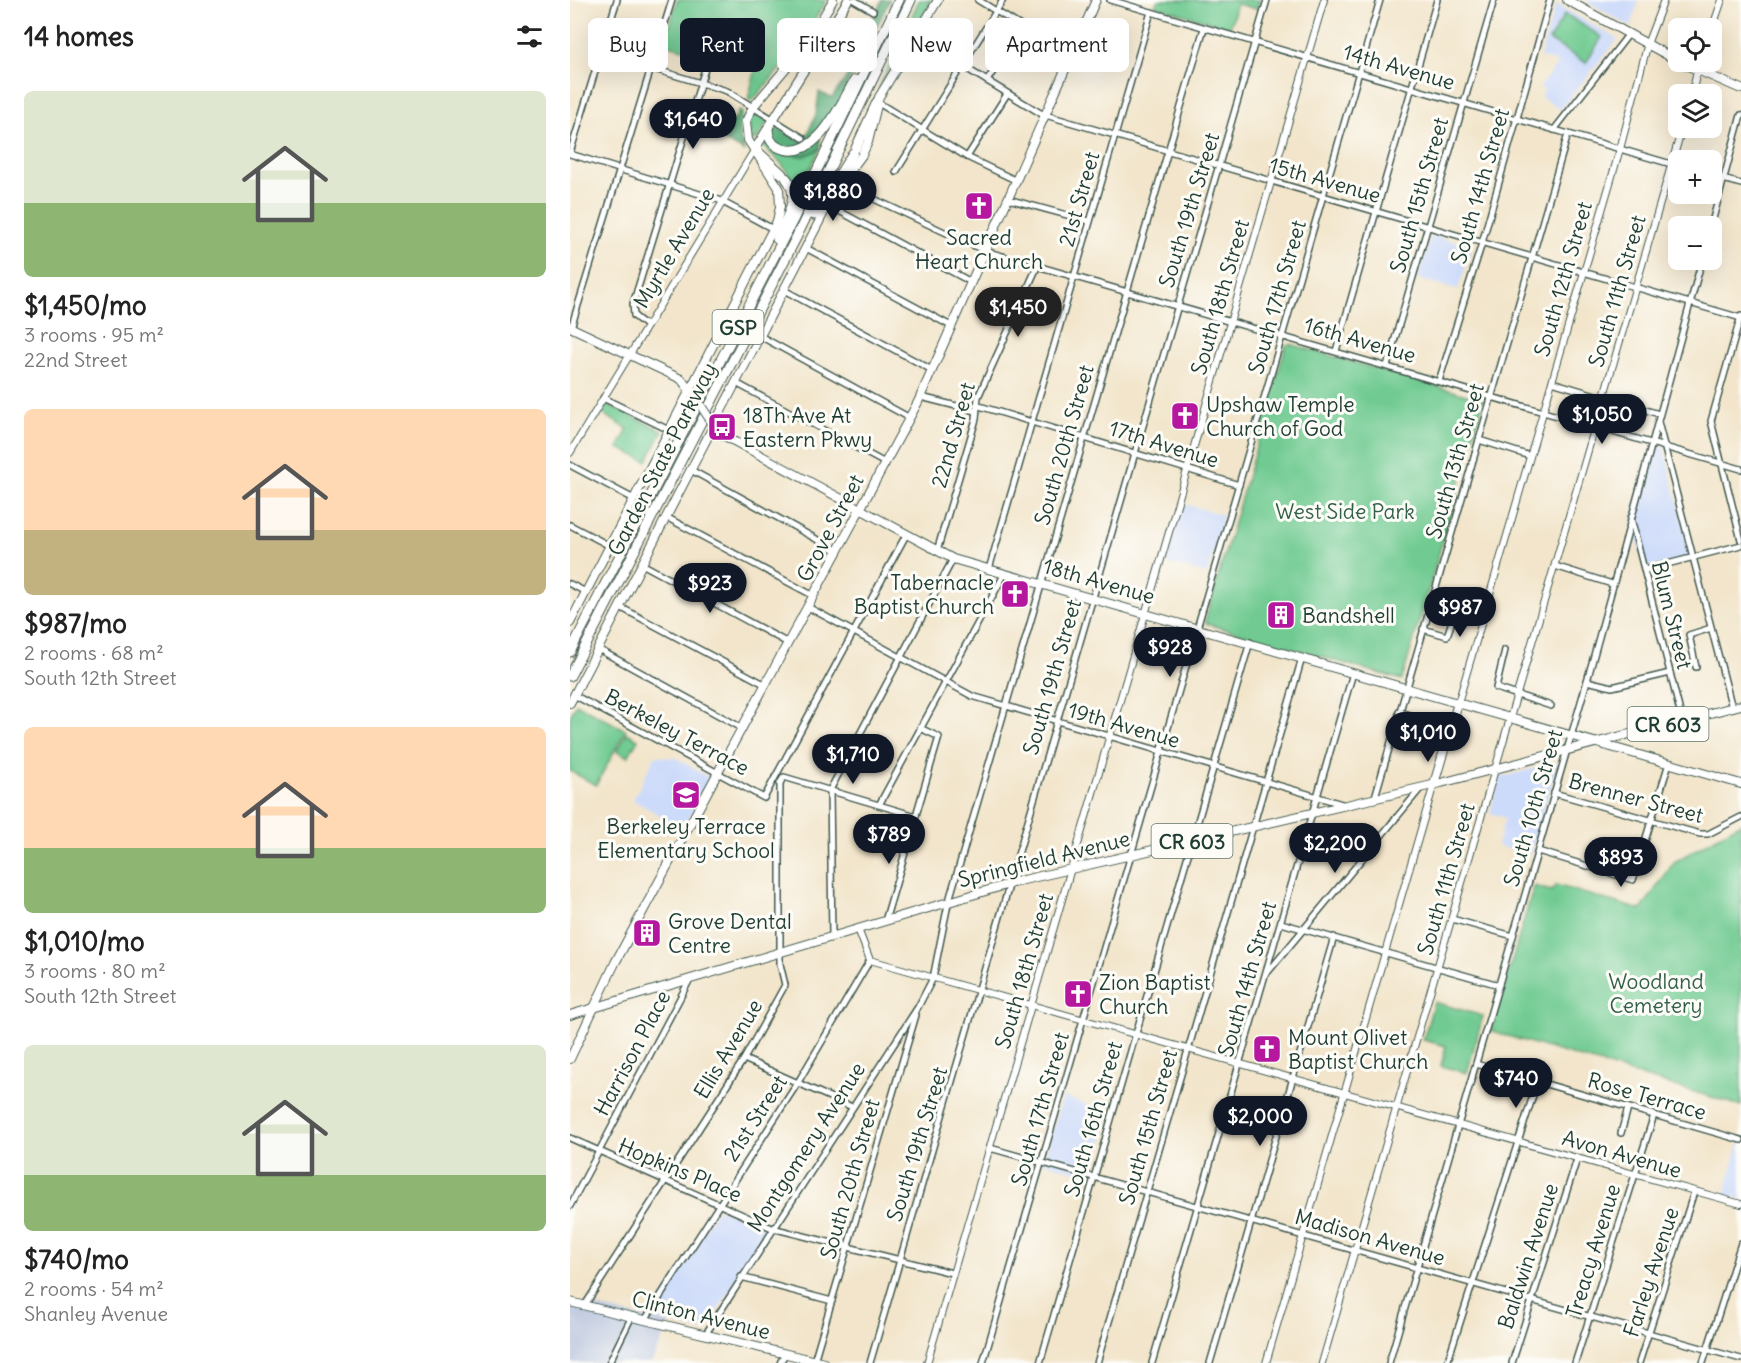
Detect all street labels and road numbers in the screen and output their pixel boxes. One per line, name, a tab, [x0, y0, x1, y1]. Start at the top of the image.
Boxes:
street label: 14th Avenue	[1340, 38, 1458, 96]
street label: South 14th Street	[1445, 105, 1515, 267]
street label: South 15th Street	[1384, 114, 1454, 276]
street label: South 19th Street	[1153, 129, 1225, 291]
street label: 21st Street	[1053, 148, 1105, 250]
street label: 15th Avenue	[1266, 151, 1384, 209]
street label: Myrtle Avenue	[627, 183, 721, 313]
street label: South 12th Street	[1528, 198, 1598, 360]
street label: South 11th Street	[1582, 212, 1652, 370]
street label: South 18th Street	[1185, 216, 1255, 378]
street label: South 17th Street	[1242, 217, 1312, 377]
road number: GSP	[712, 310, 764, 344]
street label: 16th Avenue	[1301, 311, 1419, 369]
street label: Garden State Parkway	[602, 358, 722, 560]
street label: South 20th Street	[1028, 362, 1100, 528]
street label: 22nd Street	[925, 379, 981, 491]
street label: South 13th Street	[1420, 380, 1490, 542]
street label: 17th Avenue	[1106, 415, 1222, 473]
street label: Grove Street	[790, 470, 870, 586]
street label: 18th Avenue	[1040, 552, 1158, 610]
street label: Blum Street	[1646, 558, 1698, 672]
street label: South 19th Street	[1017, 596, 1087, 758]
street label: Berkeley Terrace	[600, 683, 754, 781]
street label: 19th Avenue	[1065, 696, 1183, 754]
road number: CR 603	[1628, 707, 1708, 741]
street label: South 10th Street	[1498, 726, 1568, 890]
street label: Brenner Street	[1566, 767, 1706, 829]
street label: South 11th Street	[1411, 800, 1481, 958]
road number: CR 603	[1152, 824, 1232, 858]
street label: Springfield Avenue	[955, 825, 1133, 893]
street label: South 18th Street	[989, 890, 1059, 1052]
street label: South 14th Street	[1212, 898, 1282, 1060]
street label: Harrison Place	[588, 986, 676, 1120]
street label: Ellis Avenue	[688, 994, 768, 1104]
street label: South 17th Street	[1005, 1029, 1075, 1189]
street label: South 16th Street	[1058, 1038, 1128, 1200]
street label: South 15th Street	[1113, 1046, 1183, 1208]
street label: Montgomery Avenue	[741, 1057, 871, 1237]
street label: South 19th Street	[881, 1063, 953, 1225]
street label: Rose Terrace	[1585, 1066, 1709, 1126]
street label: 21st Street	[717, 1070, 793, 1166]
street label: South 20th Street	[814, 1096, 886, 1262]
street label: Avon Avenue	[1559, 1124, 1685, 1184]
street label: Hopkins Place	[614, 1132, 746, 1208]
street label: Baldwin Avenue	[1492, 1180, 1564, 1332]
street label: Treacy Avenue	[1560, 1181, 1626, 1321]
street label: Madison Avenue	[1292, 1203, 1448, 1271]
street label: Farley Avenue	[1617, 1204, 1685, 1340]
street label: Clinton Avenue	[629, 1285, 773, 1345]

